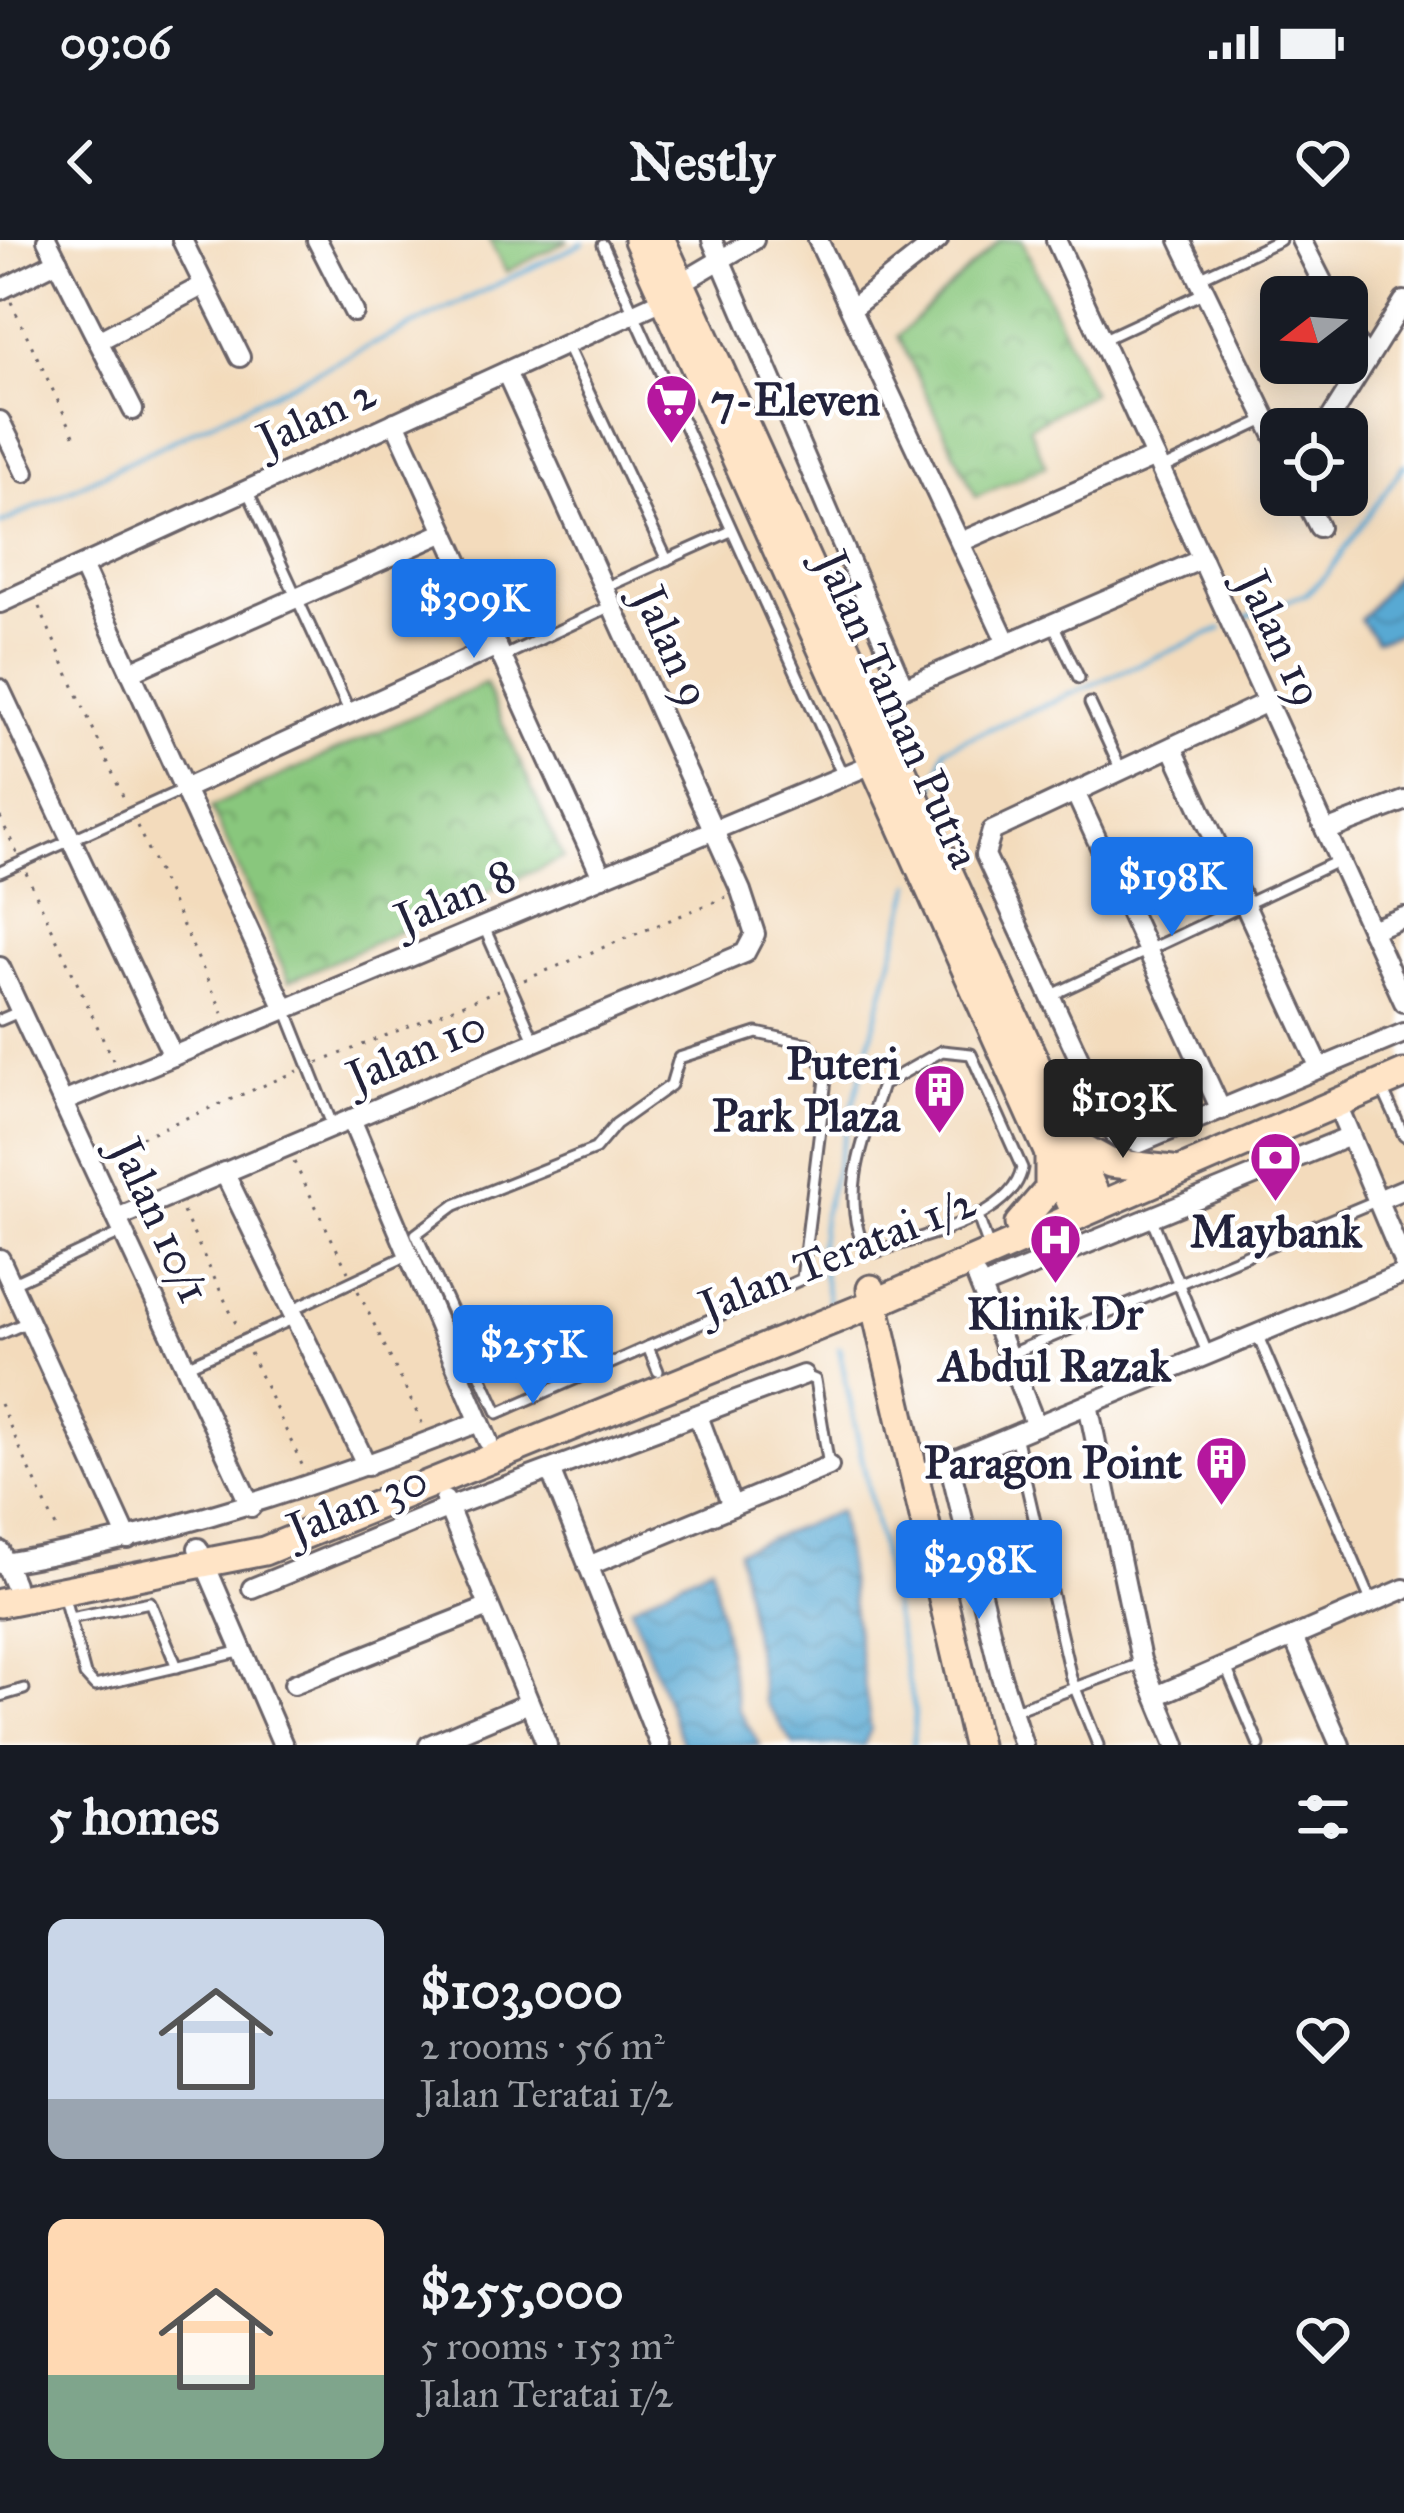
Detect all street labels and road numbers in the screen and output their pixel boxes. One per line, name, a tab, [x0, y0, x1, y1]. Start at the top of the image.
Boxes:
street label: Jalan 2	[244, 364, 384, 469]
street label: Jalan Taman Putra	[802, 538, 993, 876]
street label: Jalan 19	[1223, 557, 1336, 715]
street label: Jalan 9	[620, 573, 723, 715]
street label: Jalan 8	[382, 847, 524, 948]
street label: Jalan 10	[334, 997, 494, 1106]
street label: Jalan 10/1	[97, 1125, 222, 1311]
street label: Jalan Teratai 1/2	[687, 1173, 983, 1336]
street label: Jalan 30	[275, 1451, 435, 1558]

